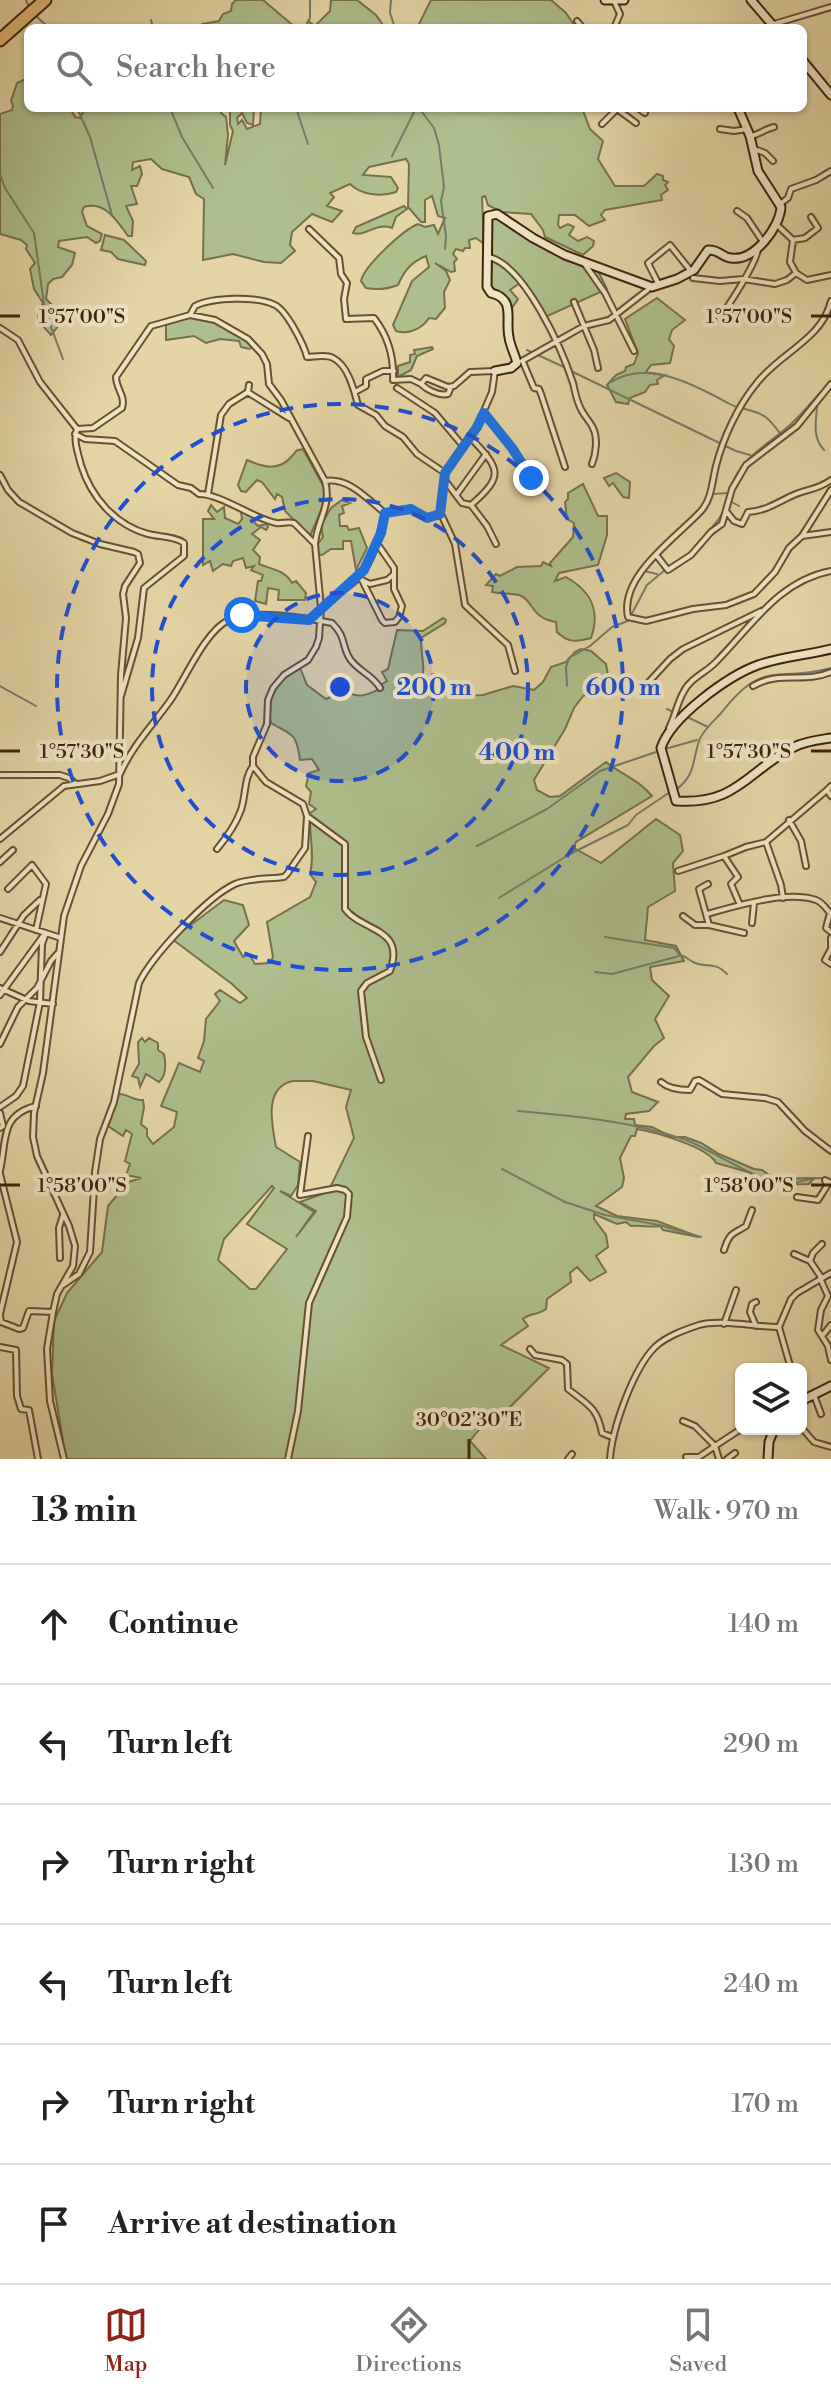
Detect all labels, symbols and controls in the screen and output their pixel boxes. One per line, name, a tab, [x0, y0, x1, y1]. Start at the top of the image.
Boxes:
search box	[24, 24, 807, 112]
icon: search	[52, 46, 96, 90]
text: Search here	[116, 49, 276, 87]
text: 1°57'00"S	[39, 305, 125, 330]
text: 1°57'00"S	[706, 305, 792, 330]
route end	[513, 460, 549, 496]
route start	[224, 597, 260, 633]
centre of rings	[326, 673, 354, 701]
text: 200 m	[396, 673, 472, 703]
text: 600 m	[585, 673, 661, 703]
text: 400 m	[479, 738, 555, 768]
text: 1°57'30"S	[40, 740, 124, 765]
text: 1°57'30"S	[707, 740, 791, 765]
text: 1°58'00"S	[37, 1174, 127, 1199]
text: 1°58'00"S	[704, 1174, 794, 1199]
map controls	[735, 1363, 807, 1435]
button: layers	[735, 1363, 807, 1435]
text: 30°02'30"E	[416, 1408, 522, 1433]
text: 13 min	[32, 1490, 137, 1532]
text: Walk · 970 m	[654, 1495, 799, 1527]
icon: ahead	[32, 1602, 76, 1646]
text: Continue	[108, 1605, 239, 1643]
text: 140 m	[728, 1608, 799, 1640]
icon: left	[32, 1722, 76, 1766]
text: Turn left	[108, 1725, 232, 1763]
text: 290 m	[723, 1728, 799, 1760]
icon: right	[32, 1842, 76, 1886]
text: Turn right	[108, 1845, 255, 1883]
text: 130 m	[728, 1848, 799, 1880]
icon: left	[32, 1962, 76, 2006]
text: Turn left	[108, 1965, 232, 2003]
text: 240 m	[723, 1968, 799, 2000]
icon: right	[32, 2082, 76, 2126]
text: Turn right	[108, 2085, 255, 2123]
text: 170 m	[731, 2088, 799, 2120]
icon: arrive	[32, 2202, 76, 2246]
text: Arrive at destination	[108, 2205, 397, 2243]
tab: Map	[104, 2303, 148, 2378]
tab: Directions	[356, 2303, 462, 2378]
tab: Saved	[669, 2303, 727, 2378]

